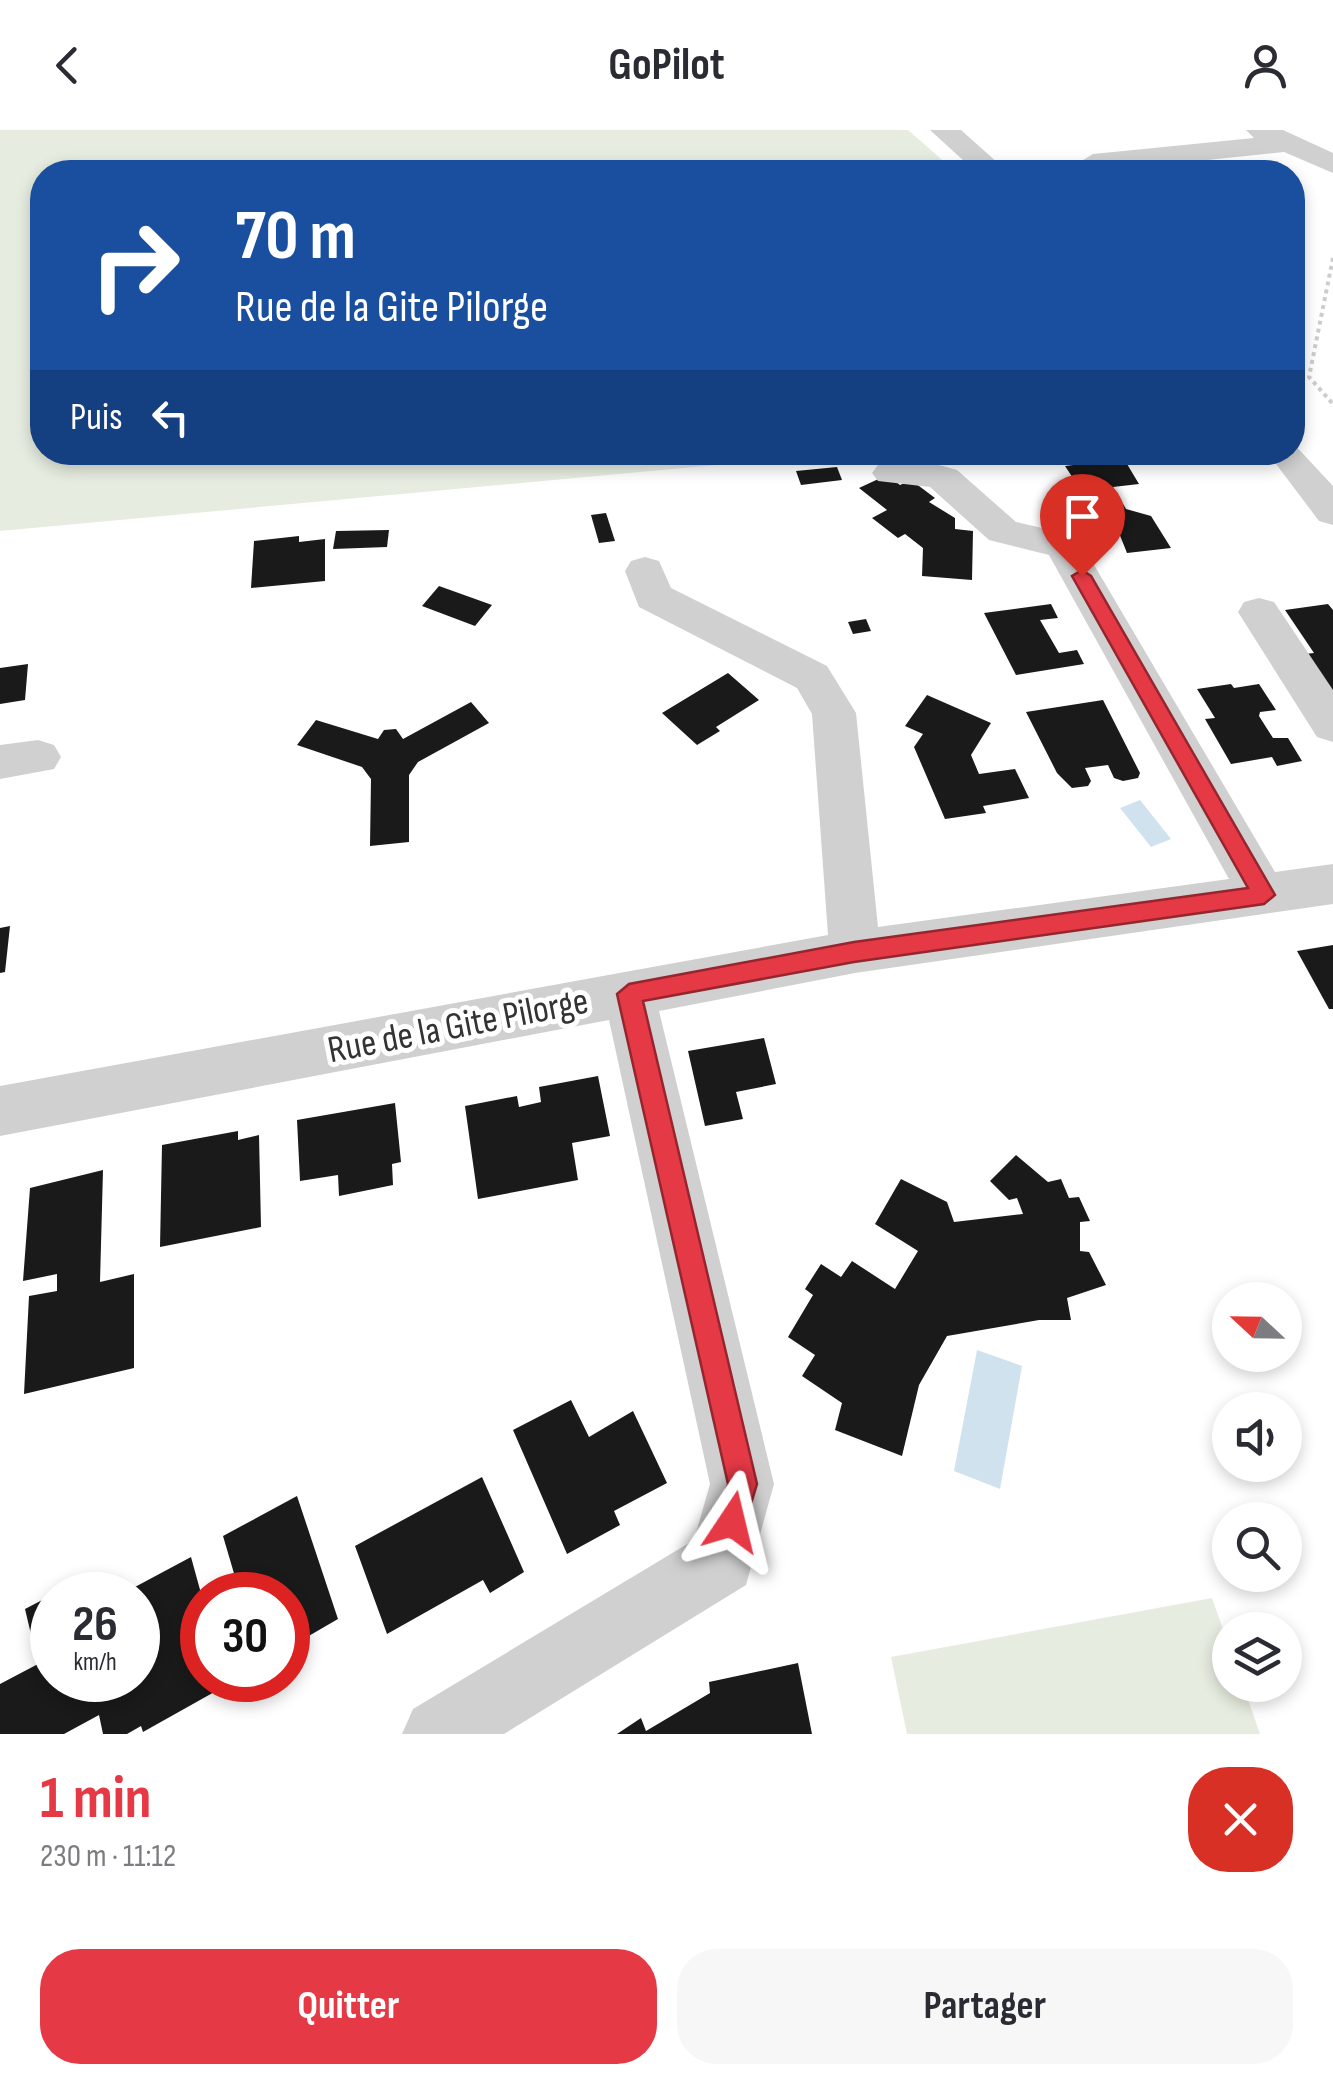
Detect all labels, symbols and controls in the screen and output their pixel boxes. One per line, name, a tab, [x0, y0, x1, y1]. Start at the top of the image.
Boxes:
icon: back	[40, 38, 95, 93]
text: GoPilot	[608, 38, 725, 93]
icon: person	[1238, 38, 1293, 93]
text: 70 m	[235, 195, 356, 279]
icon: right	[70, 200, 200, 330]
text: Rue de la Gite Pilorge	[235, 280, 548, 335]
icon: left	[143, 390, 198, 445]
text: Puis	[70, 395, 123, 440]
pin	[1040, 474, 1125, 577]
icon: arrive	[1055, 489, 1110, 544]
street label: Rue de la Gite Pilorge	[324, 979, 592, 1073]
north arrow	[1212, 1282, 1302, 1372]
map controls	[1212, 1282, 1302, 1702]
button: sound	[1212, 1392, 1302, 1482]
position arrow	[680, 1470, 784, 1574]
button: search	[1212, 1502, 1302, 1592]
speed limit sign: 30	[180, 1572, 310, 1702]
text: 26	[72, 1595, 118, 1655]
button: layers	[1212, 1612, 1302, 1702]
text: km/h	[73, 1647, 117, 1678]
text: 1 min	[40, 1763, 152, 1835]
button: close	[1188, 1767, 1293, 1872]
text: 230 m · 11:12	[40, 1837, 176, 1876]
button: Quitter	[40, 1949, 657, 2064]
button: Partager	[677, 1949, 1293, 2064]

